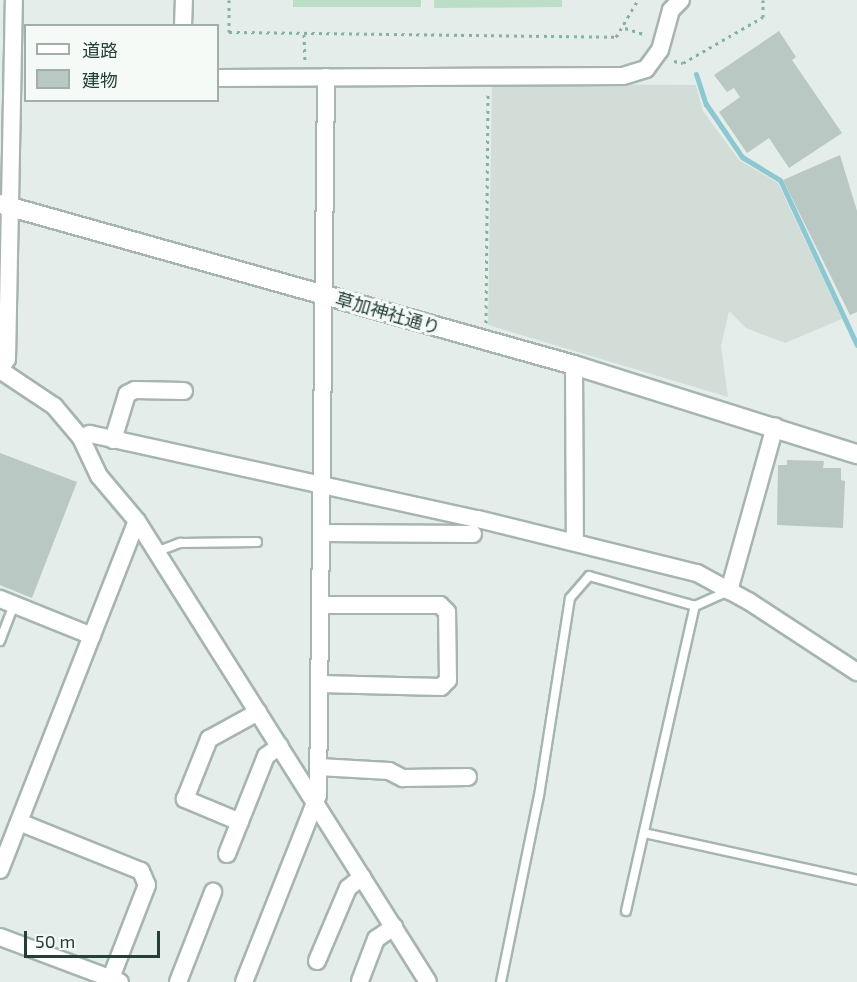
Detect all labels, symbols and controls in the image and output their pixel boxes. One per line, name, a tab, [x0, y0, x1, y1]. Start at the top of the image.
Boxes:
legend	[24, 24, 219, 102]
text: 道路	[82, 39, 118, 61]
text: 建物	[82, 69, 118, 91]
street label: 草加神社通り	[333, 288, 443, 338]
scale bar	[27, 919, 164, 957]
text: 50 m	[35, 930, 75, 952]

